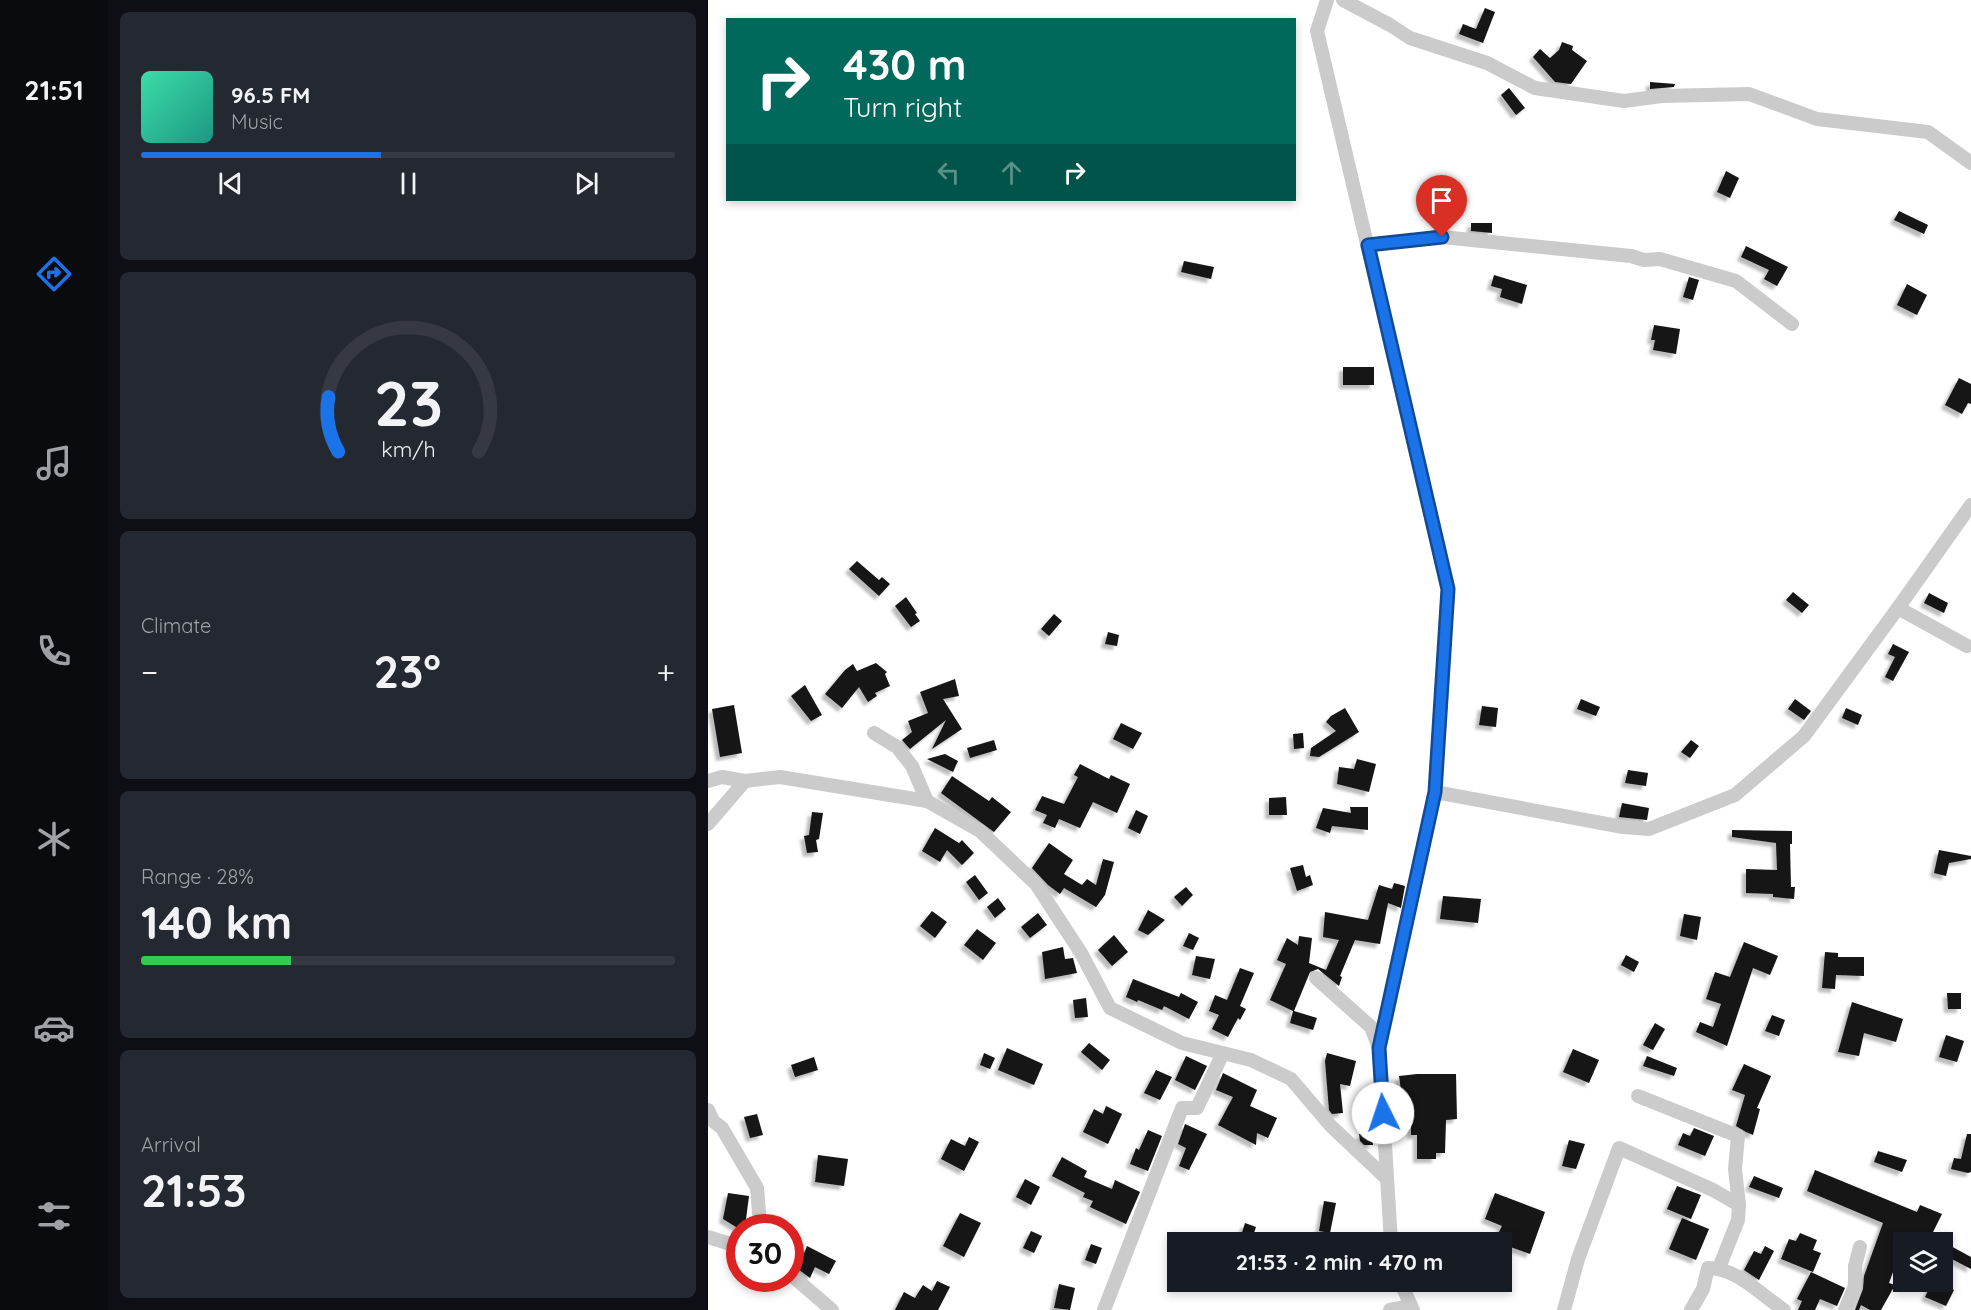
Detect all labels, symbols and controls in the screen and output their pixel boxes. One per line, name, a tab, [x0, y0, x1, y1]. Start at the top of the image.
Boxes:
text: 430 m	[843, 38, 967, 91]
icon: right	[744, 42, 822, 120]
text: 21:51	[24, 73, 84, 107]
text: 96.5 FM	[231, 81, 310, 109]
text: Turn right	[843, 90, 962, 124]
text: Music	[231, 109, 283, 134]
icon: left	[932, 156, 965, 189]
icon: ahead	[995, 156, 1028, 189]
icon: right	[1058, 156, 1091, 189]
icon: previous	[214, 167, 247, 200]
icon: pause	[392, 167, 425, 200]
icon: next	[570, 167, 603, 200]
pin	[1416, 175, 1467, 237]
icon: arrive	[1425, 184, 1458, 217]
icon: directions	[33, 253, 75, 295]
text: 23	[373, 365, 443, 443]
text: km/h	[381, 437, 435, 463]
icon: music	[33, 442, 75, 484]
text: Climate	[141, 613, 211, 638]
icon: phone	[33, 630, 75, 672]
text: 23°	[374, 643, 441, 699]
text: −	[141, 651, 158, 692]
text: +	[656, 651, 675, 692]
icon: climate	[33, 818, 75, 860]
text: Range · 28%	[141, 864, 254, 889]
text: 140 km	[141, 894, 292, 950]
icon: car	[33, 1007, 75, 1049]
position arrow	[1351, 1081, 1415, 1145]
text: Arrival	[141, 1132, 201, 1157]
text: 21:53	[141, 1162, 246, 1218]
icon: filters	[33, 1195, 75, 1237]
speed limit sign: 30	[726, 1214, 804, 1292]
map controls	[1893, 1232, 1953, 1292]
button: layers	[1893, 1232, 1953, 1292]
text: 21:53 · 2 min · 470 m	[1236, 1248, 1443, 1276]

